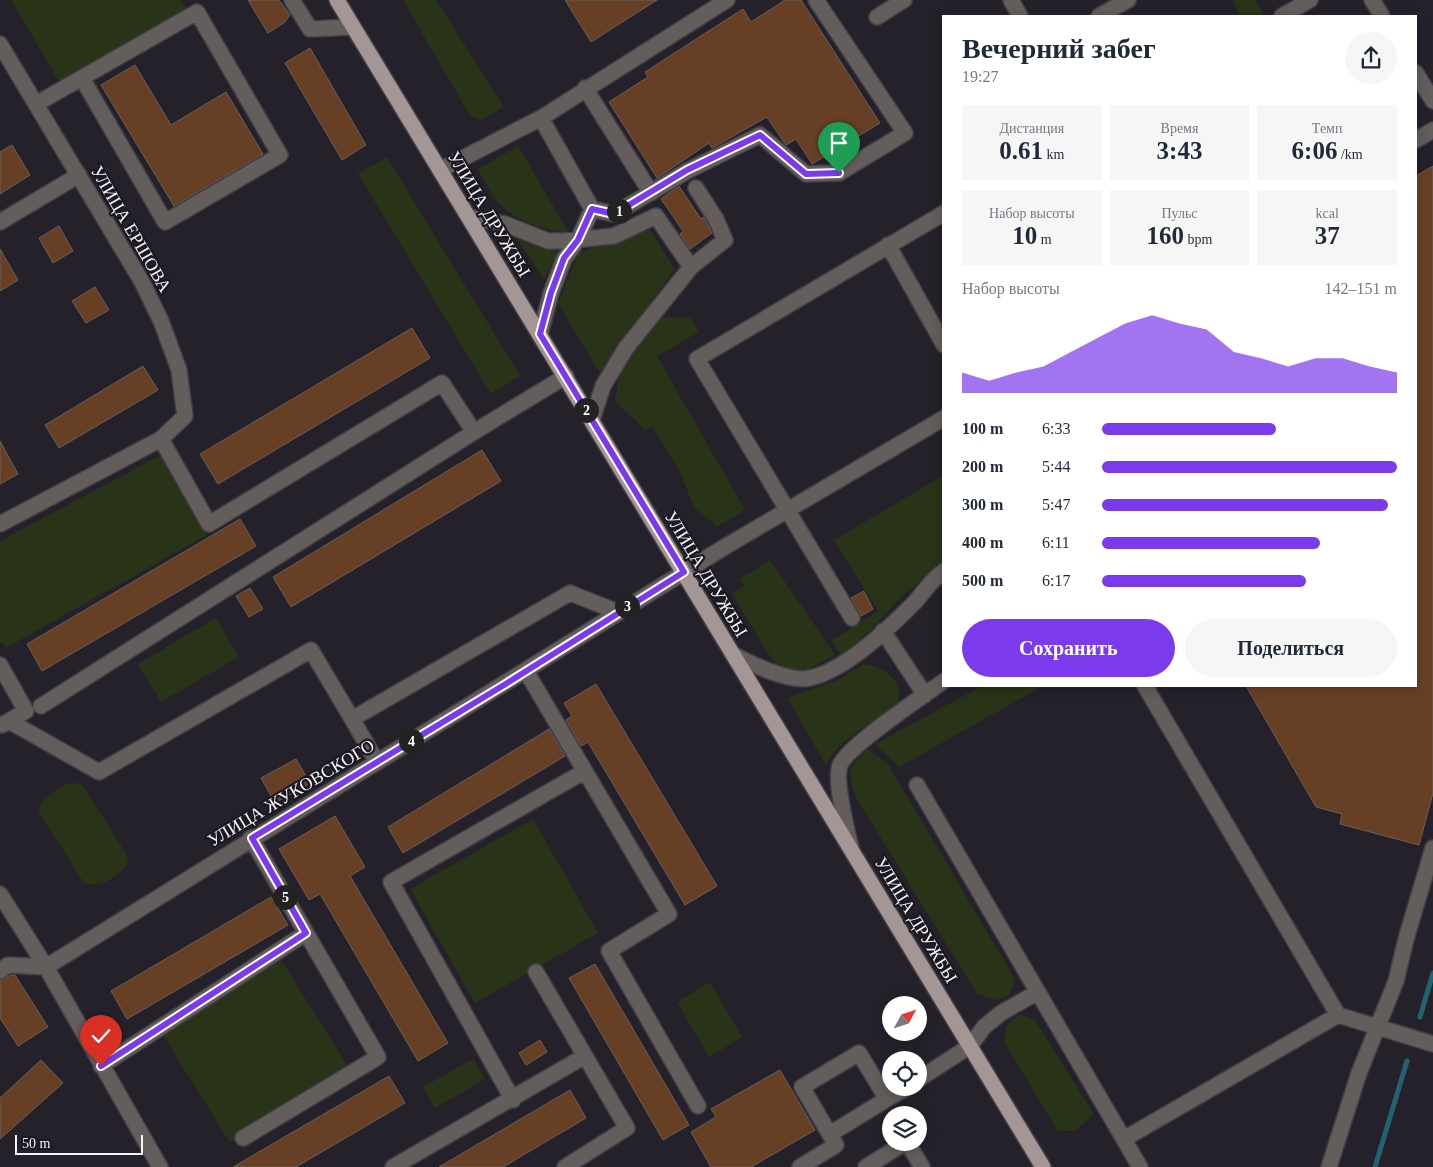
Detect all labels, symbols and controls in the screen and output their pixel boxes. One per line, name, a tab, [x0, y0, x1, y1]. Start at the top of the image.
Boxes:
button: share	[1345, 32, 1397, 84]
text: Вечерний забег	[962, 33, 1156, 64]
text: 19:27	[962, 68, 998, 85]
text: Дистанция	[999, 121, 1064, 136]
text: Время	[1161, 121, 1198, 136]
text: Темп	[1312, 121, 1342, 136]
pin	[818, 122, 860, 173]
icon: arrive	[825, 129, 853, 157]
text: 0.61	[999, 137, 1043, 164]
text: 3:43	[1157, 137, 1202, 164]
text: 6:06	[1292, 137, 1337, 164]
street label: УЛИЦА ДРУЖБЫ	[444, 147, 535, 281]
text: km	[1043, 147, 1064, 162]
text: /km	[1337, 147, 1363, 162]
street label: УЛИЦА ЕРШОВА	[87, 162, 175, 296]
pin: 1	[606, 198, 632, 224]
text: 1	[616, 204, 623, 219]
text: Набор высоты	[989, 206, 1075, 221]
text: Пульс	[1161, 206, 1198, 221]
text: kcal	[1316, 206, 1339, 221]
text: 10	[1012, 222, 1037, 249]
text: 160	[1147, 222, 1184, 249]
text: 37	[1315, 222, 1340, 249]
text: m	[1037, 232, 1052, 247]
text: bpm	[1184, 232, 1212, 247]
text: Набор высоты	[962, 280, 1060, 297]
text: 142–151 m	[1325, 280, 1397, 297]
pin: 2	[574, 398, 598, 422]
text: 2	[583, 403, 590, 418]
text: 100 m	[962, 420, 1003, 437]
text: 6:33	[1042, 420, 1070, 437]
text: 200 m	[962, 458, 1003, 475]
text: 5:44	[1042, 458, 1070, 475]
text: 300 m	[962, 496, 1003, 513]
text: 5:47	[1042, 496, 1070, 513]
street label: УЛИЦА ДРУЖБЫ	[661, 507, 752, 641]
text: 400 m	[962, 534, 1003, 551]
text: 6:11	[1042, 534, 1070, 551]
text: 500 m	[962, 572, 1003, 589]
text: 6:17	[1042, 572, 1070, 589]
pin: 3	[614, 594, 640, 618]
text: 3	[624, 599, 631, 614]
button: Сохранить	[962, 619, 1175, 677]
button: Поделиться	[1185, 619, 1397, 677]
pin: 4	[398, 728, 424, 754]
text: 4	[408, 734, 415, 749]
street label: УЛИЦА ЖУКОВСКОГО	[204, 735, 378, 851]
street label: УЛИЦА ДРУЖБЫ	[871, 853, 962, 987]
pin: 5	[272, 884, 298, 910]
text: 5	[282, 890, 289, 905]
north arrow	[882, 996, 928, 1041]
map controls	[882, 996, 927, 1151]
pin	[80, 1015, 122, 1066]
icon: check	[87, 1022, 115, 1050]
button: locate	[882, 1051, 927, 1096]
button: layers	[882, 1106, 927, 1151]
scale bar	[15, 1132, 142, 1155]
text: 50 m	[22, 1136, 50, 1151]

